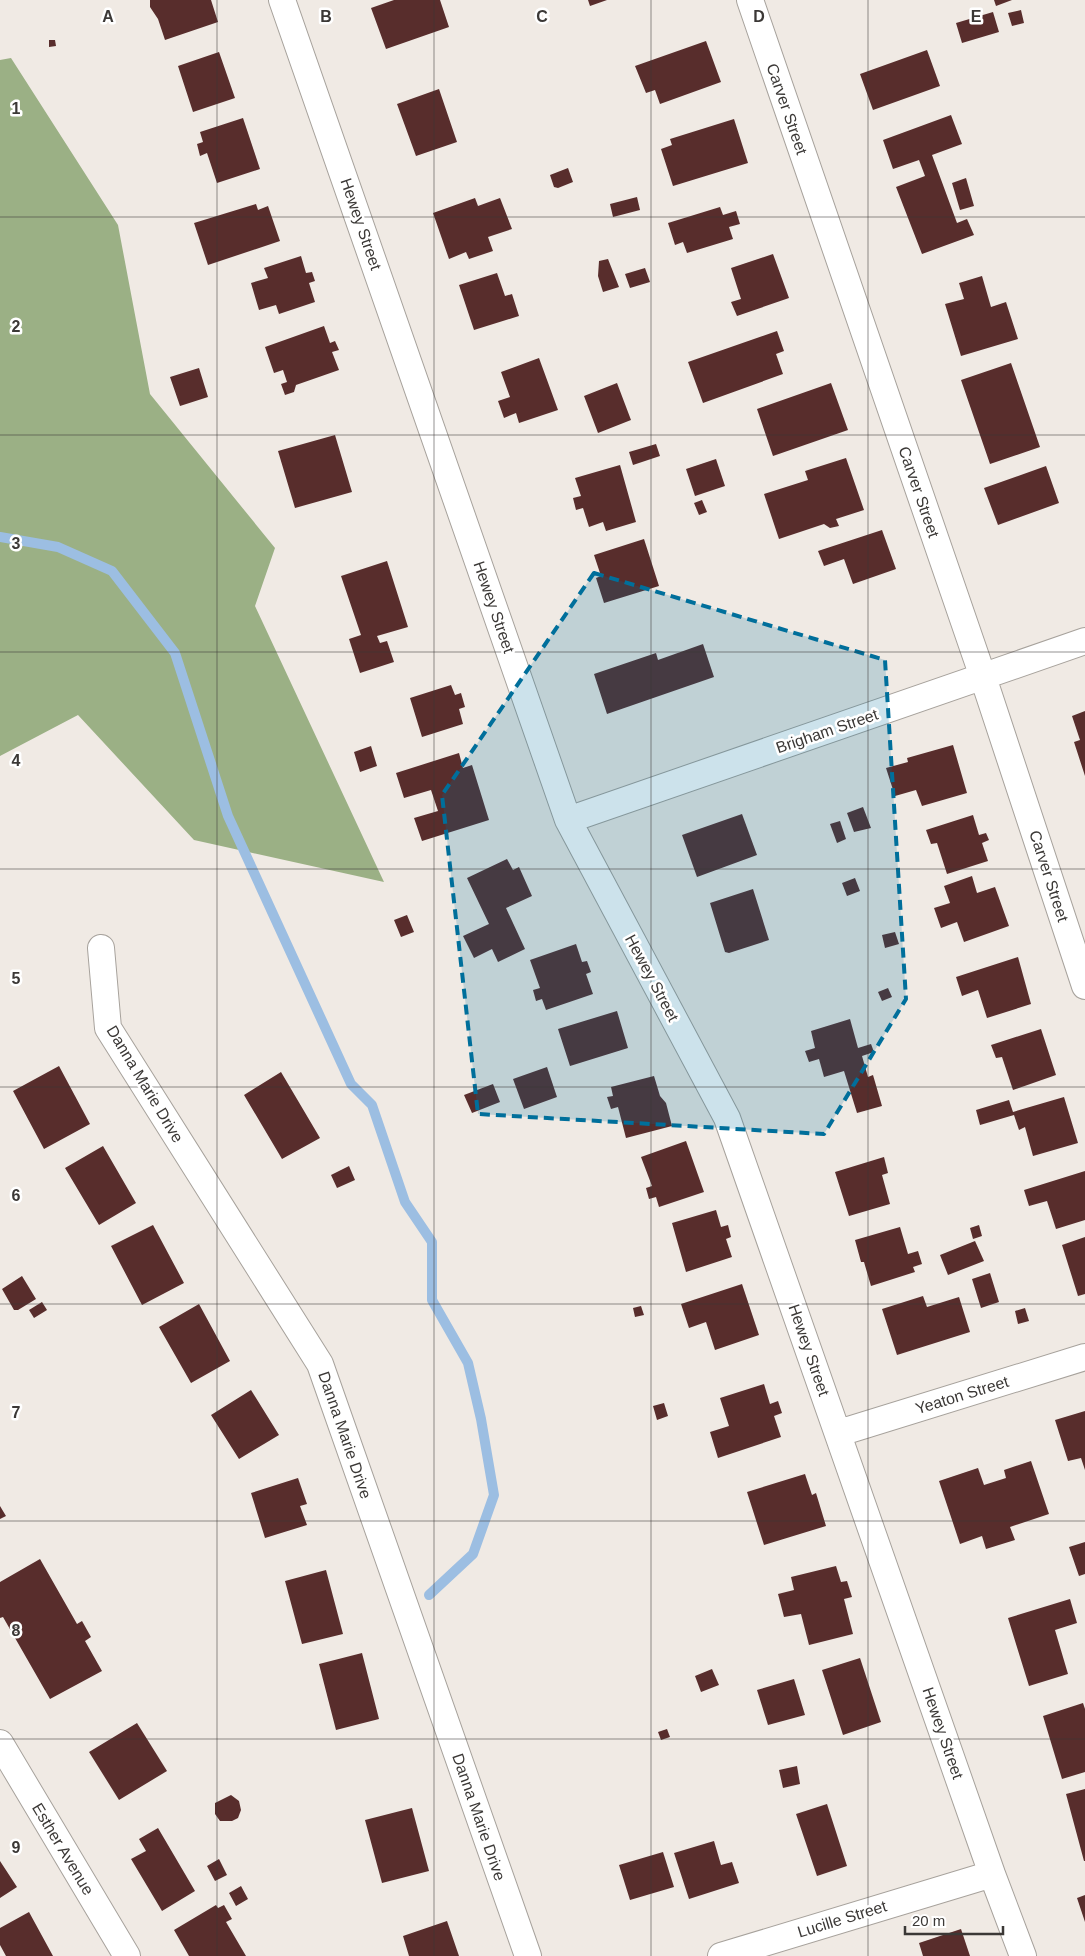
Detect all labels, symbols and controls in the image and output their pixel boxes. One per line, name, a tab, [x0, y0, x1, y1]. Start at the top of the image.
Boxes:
text: A	[102, 8, 114, 25]
text: B	[320, 8, 332, 25]
text: C	[536, 8, 548, 25]
text: D	[753, 8, 765, 25]
text: E	[971, 8, 982, 25]
street label: Carver Street	[763, 61, 811, 157]
text: 1	[12, 100, 21, 117]
street label: Hewey Street	[337, 176, 385, 273]
text: 2	[12, 318, 21, 335]
street label: Carver Street	[895, 444, 943, 540]
text: 3	[12, 535, 21, 552]
street label: Hewey Street	[470, 559, 518, 656]
street label: Brigham Street	[774, 705, 881, 756]
text: 4	[12, 752, 21, 769]
street label: Carver Street	[1026, 828, 1072, 924]
street label: Hewey Street	[622, 932, 682, 1025]
text: 5	[12, 970, 21, 987]
street label: Danna Marie Drive	[103, 1022, 187, 1146]
text: 6	[12, 1187, 21, 1204]
street label: Hewey Street	[785, 1302, 833, 1399]
street label: Danna Marie Drive	[315, 1369, 375, 1501]
street label: Yeaton Street	[913, 1373, 1011, 1417]
text: 7	[12, 1404, 21, 1421]
text: 8	[12, 1622, 21, 1639]
street label: Hewey Street	[919, 1685, 967, 1782]
street label: Danna Marie Drive	[449, 1751, 509, 1883]
street label: Esther Avenue	[29, 1800, 97, 1898]
text: 9	[12, 1839, 21, 1856]
street label: Lucille Street	[795, 1897, 889, 1941]
scale bar	[905, 1904, 1002, 1936]
text: 20 m	[912, 1912, 945, 1929]

